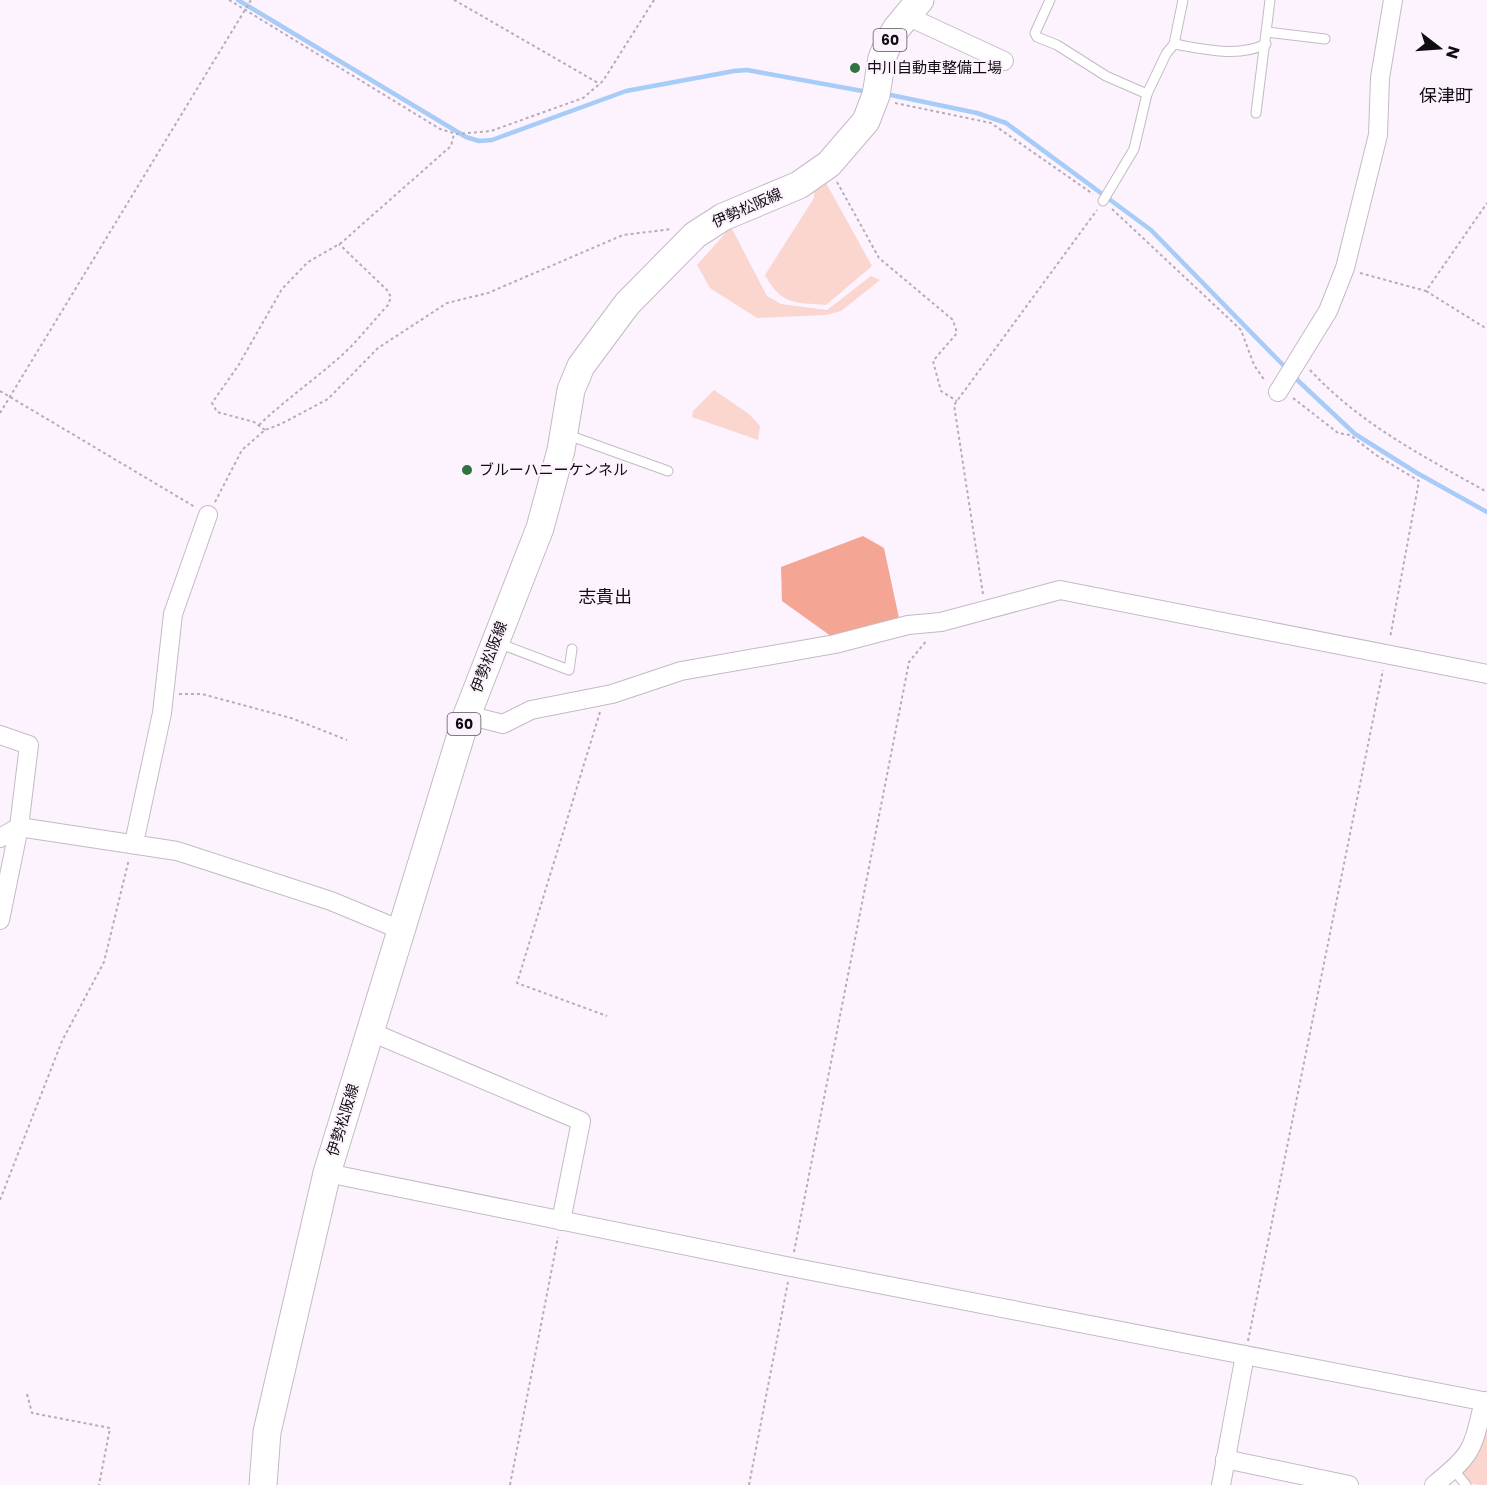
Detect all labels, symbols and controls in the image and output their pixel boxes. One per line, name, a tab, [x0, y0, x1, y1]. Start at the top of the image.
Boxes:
north arrow	[1409, 18, 1469, 78]
road number: 60	[874, 29, 906, 51]
text: N	[1440, 43, 1466, 61]
place label: 中川自動車整備工場	[867, 57, 1002, 78]
marker: 中川自動車整備工場	[848, 61, 862, 75]
district label: 保津町	[1419, 83, 1473, 108]
street label: 伊勢松阪線	[708, 183, 785, 232]
place label: ブルーハニーケンネル	[479, 459, 628, 480]
marker: ブルーハニーケンネル	[460, 463, 474, 477]
district label: 志貴出	[578, 584, 632, 609]
street label: 伊勢松阪線	[465, 618, 512, 696]
road number: 60	[448, 713, 480, 735]
street label: 伊勢松阪線	[322, 1081, 364, 1159]

